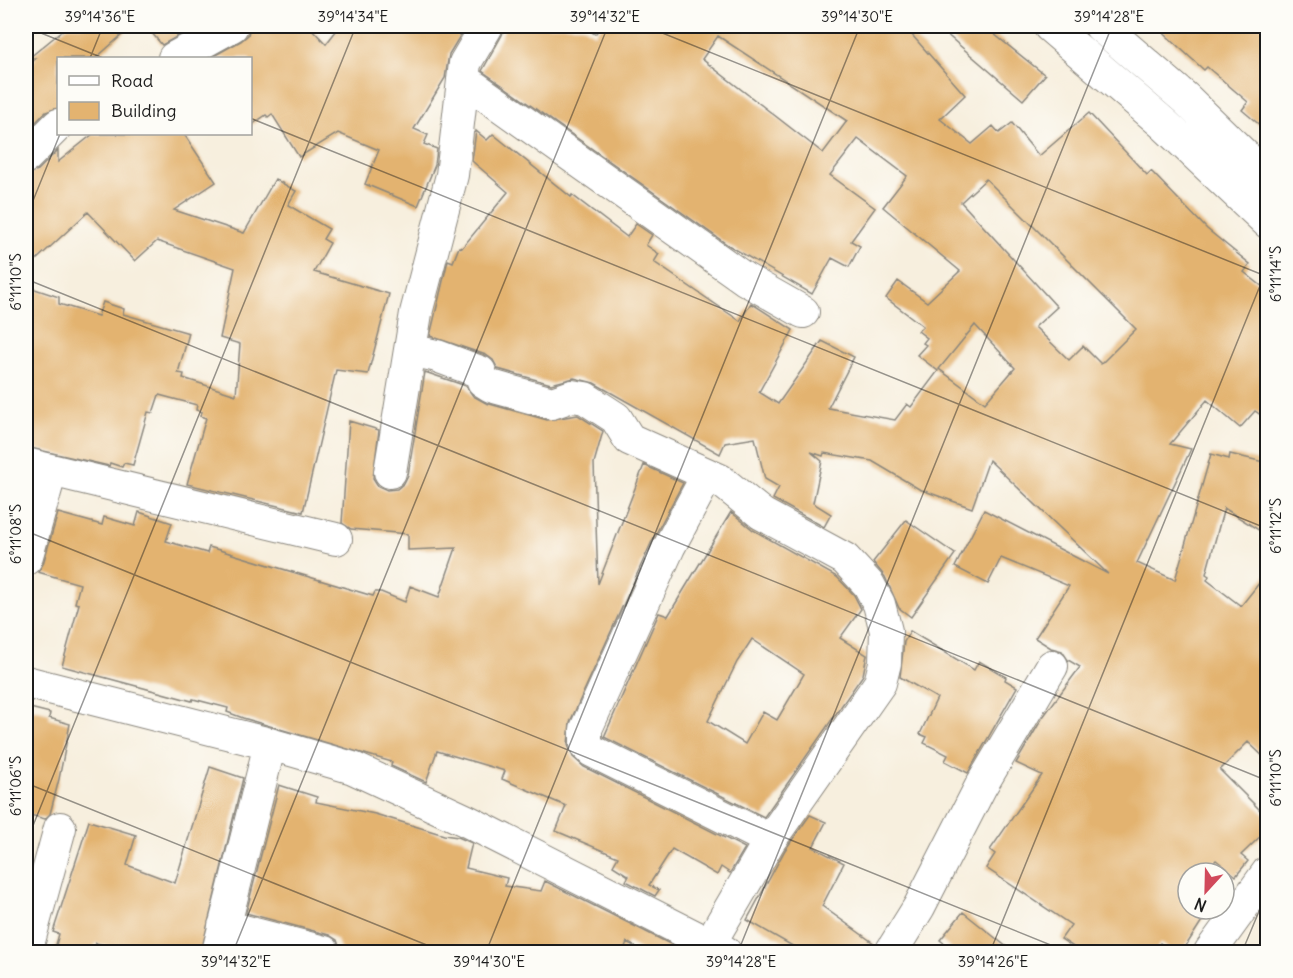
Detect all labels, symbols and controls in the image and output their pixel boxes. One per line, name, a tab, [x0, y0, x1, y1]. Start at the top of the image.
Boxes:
text: 39°14'36"E	[65, 7, 136, 26]
text: 39°14'34"E	[318, 7, 389, 26]
text: 39°14'32"E	[570, 7, 640, 26]
text: 39°14'30"E	[821, 7, 893, 26]
text: 39°14'28"E	[1074, 7, 1144, 26]
legend	[57, 57, 252, 135]
text: Road	[111, 69, 154, 92]
text: Building	[111, 99, 176, 122]
text: 6°11'14"S	[1266, 246, 1285, 302]
text: 6°11'10"S	[6, 253, 25, 311]
text: 6°11'12"S	[1266, 498, 1285, 554]
text: 6°11'08"S	[6, 504, 25, 564]
text: 6°11'10"S	[1266, 749, 1285, 807]
text: 6°11'06"S	[6, 756, 25, 816]
north arrow	[1176, 861, 1236, 921]
text: N	[1192, 894, 1209, 916]
text: 39°14'32"E	[201, 952, 271, 971]
text: 39°14'30"E	[453, 952, 525, 971]
text: 39°14'28"E	[706, 952, 776, 971]
text: 39°14'26"E	[958, 952, 1028, 971]

